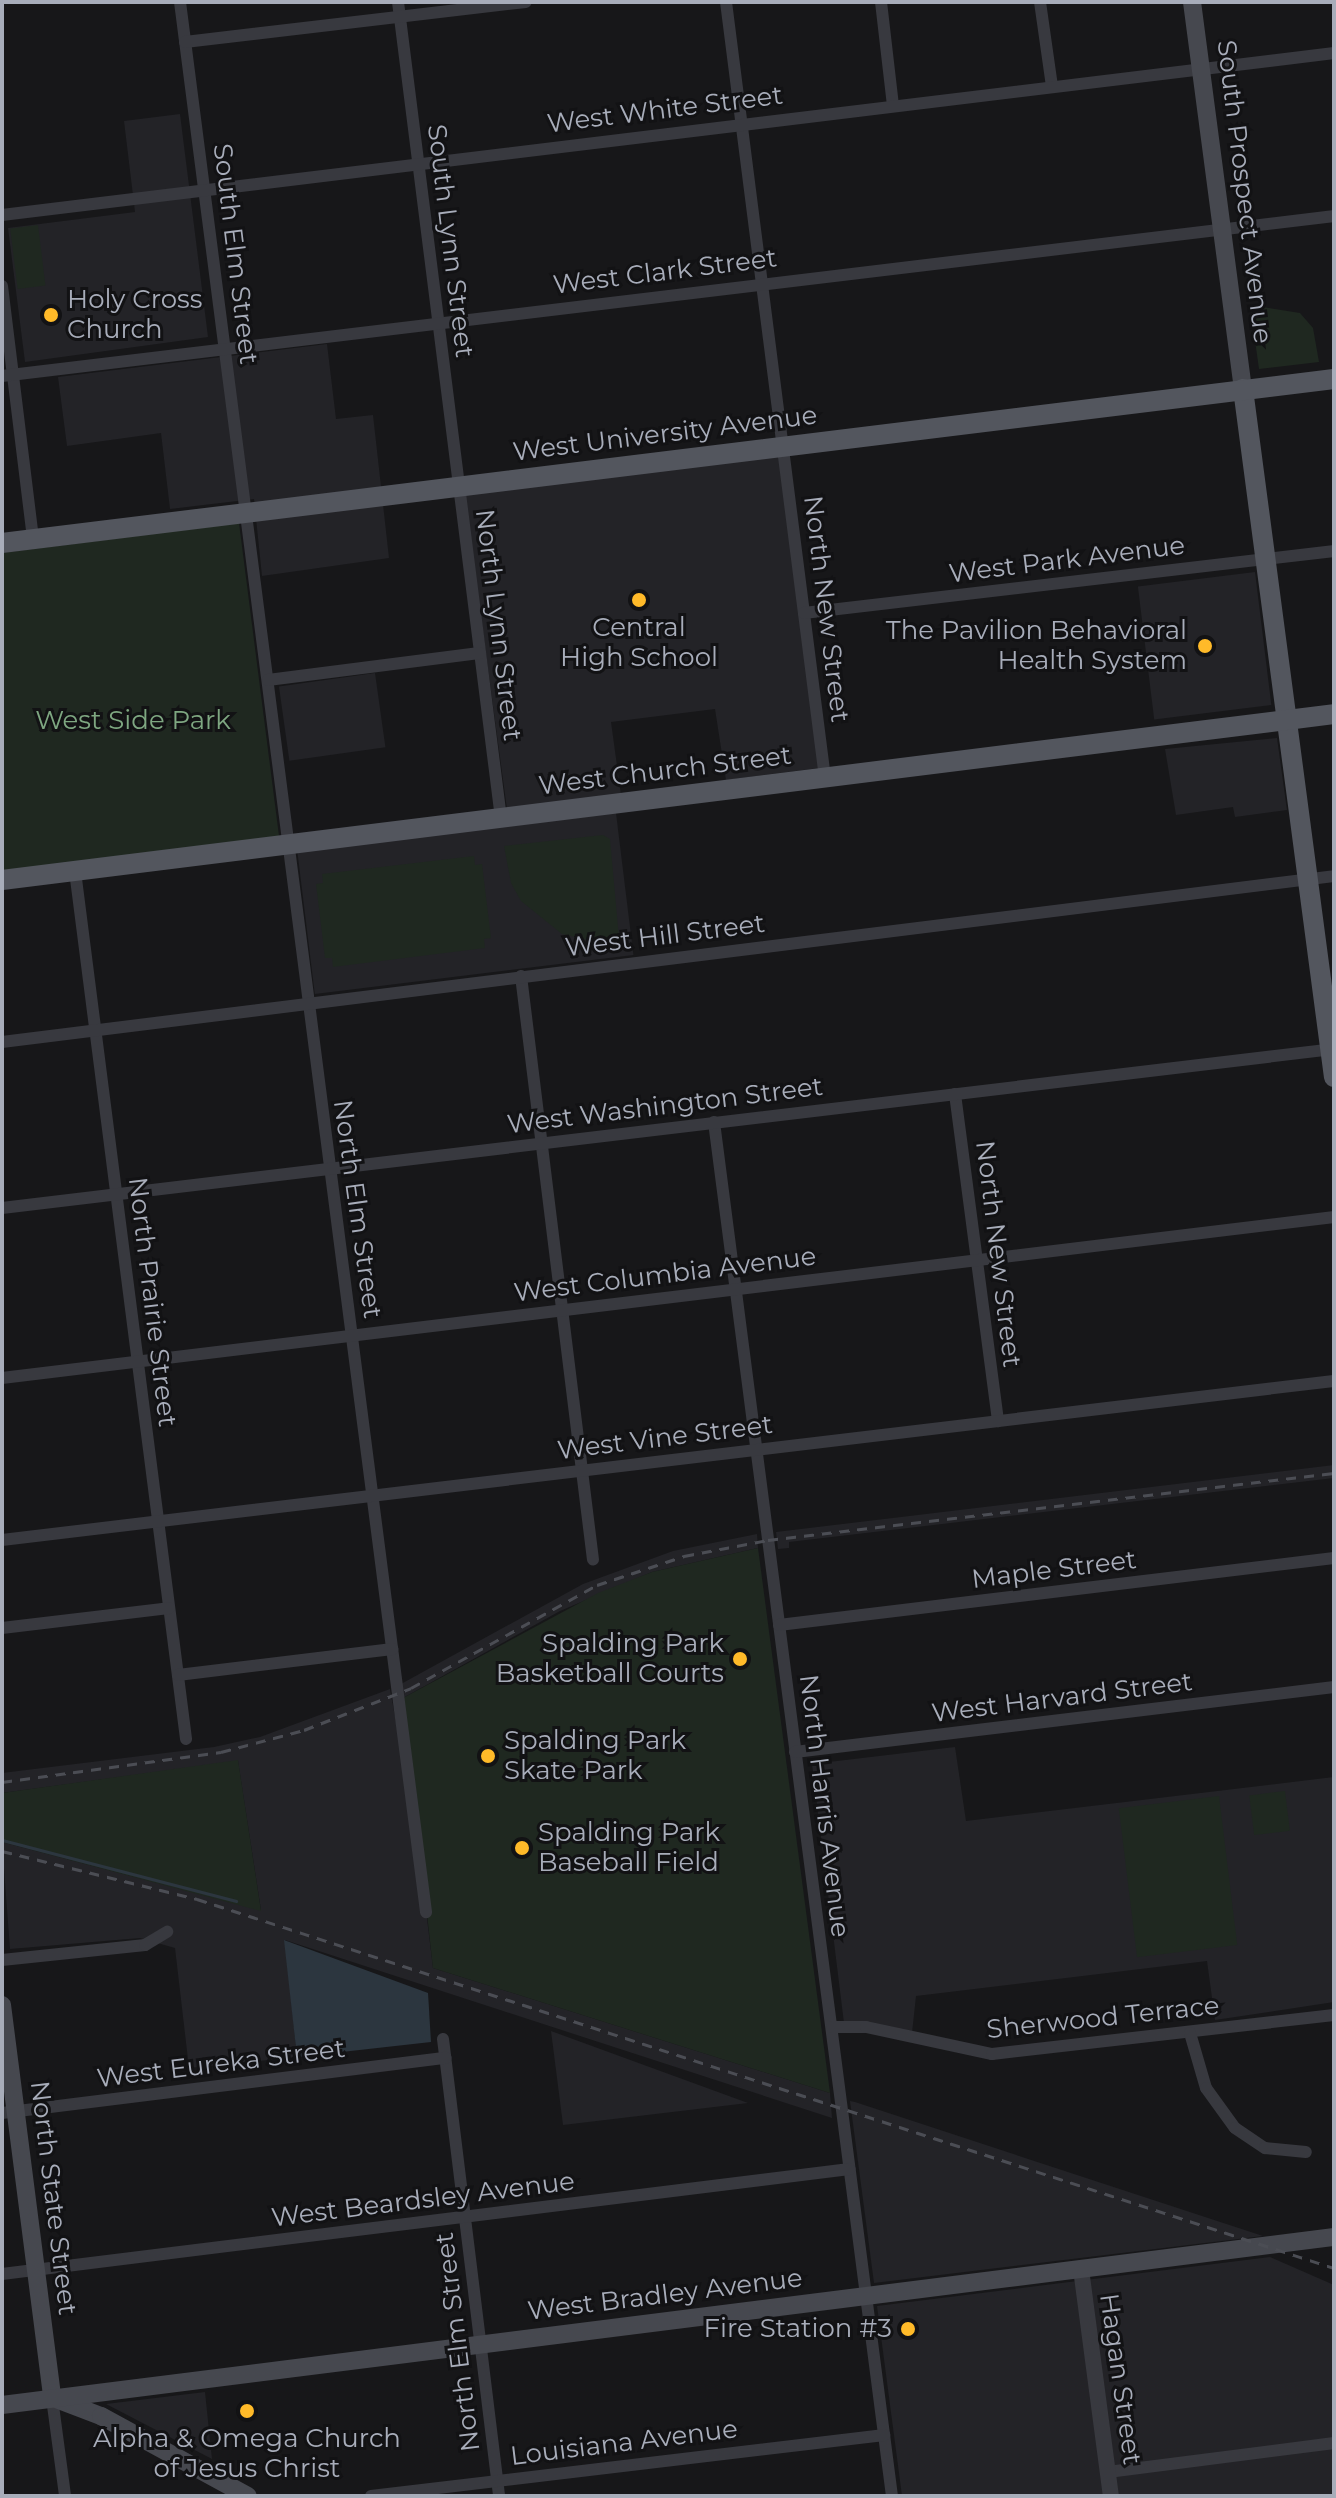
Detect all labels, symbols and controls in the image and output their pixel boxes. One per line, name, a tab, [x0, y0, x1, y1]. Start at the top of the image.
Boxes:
street label: South Prospect Avenue	[1210, 38, 1278, 346]
street label: West White Street	[545, 80, 785, 140]
street label: South Lynn Street	[420, 123, 480, 359]
street label: South Elm Street	[206, 142, 264, 366]
street label: West Clark Street	[551, 243, 779, 301]
place label: Holy Cross Church	[67, 284, 202, 346]
marker: Holy Cross Church	[42, 306, 60, 324]
street label: West University Avenue	[511, 400, 819, 468]
street label: North New Street	[797, 494, 855, 724]
street label: North Lynn Street	[468, 507, 528, 743]
street label: West Park Avenue	[947, 530, 1187, 590]
marker: Central High School	[630, 591, 648, 609]
place label: Central High School	[560, 612, 718, 674]
place label: The Pavilion Behavioral Health System	[886, 615, 1187, 676]
marker: The Pavilion Behavioral Health System	[1194, 635, 1216, 657]
park label: West Side Park	[35, 705, 231, 737]
street label: West Church Street	[537, 740, 793, 802]
street label: West Hill Street	[563, 908, 767, 964]
street label: West Washington Street	[505, 1071, 825, 1141]
street label: North Elm Street	[326, 1098, 388, 1320]
street label: North New Street	[969, 1139, 1027, 1369]
street label: North Prairie Street	[121, 1175, 183, 1429]
street label: West Columbia Avenue	[512, 1241, 818, 1309]
street label: West Vine Street	[556, 1409, 774, 1467]
street label: Maple Street	[970, 1544, 1138, 1596]
place label: Spalding Park Basketball Courts	[496, 1628, 724, 1690]
marker: Spalding Park Basketball Courts	[731, 1650, 749, 1668]
street label: West Harvard Street	[930, 1667, 1194, 1729]
street label: North Harris Avenue	[792, 1673, 856, 1939]
place label: Spalding Park Skate Park	[504, 1725, 686, 1786]
marker: Spalding Park Skate Park	[479, 1747, 497, 1765]
place label: Spalding Park Baseball Field	[538, 1817, 720, 1878]
marker: Spalding Park Baseball Field	[513, 1839, 531, 1857]
street label: Sherwood Terrace	[985, 1990, 1221, 2046]
street label: West Eureka Street	[95, 2033, 347, 2095]
street label: North State Street	[23, 2079, 83, 2317]
street label: West Beardsley Avenue	[270, 2166, 576, 2234]
street label: North Elm Street	[429, 2231, 487, 2453]
street label: West Bradley Avenue	[526, 2263, 804, 2327]
street label: Hagan Street	[1093, 2291, 1147, 2467]
place label: Fire Station #3	[704, 2313, 892, 2345]
marker: Fire Station #3	[899, 2320, 917, 2338]
marker: Alpha & Omega Church of Jesus Christ	[238, 2402, 256, 2420]
street label: Louisiana Avenue	[509, 2414, 739, 2472]
place label: Alpha & Omega Church of Jesus Christ	[93, 2423, 401, 2484]

